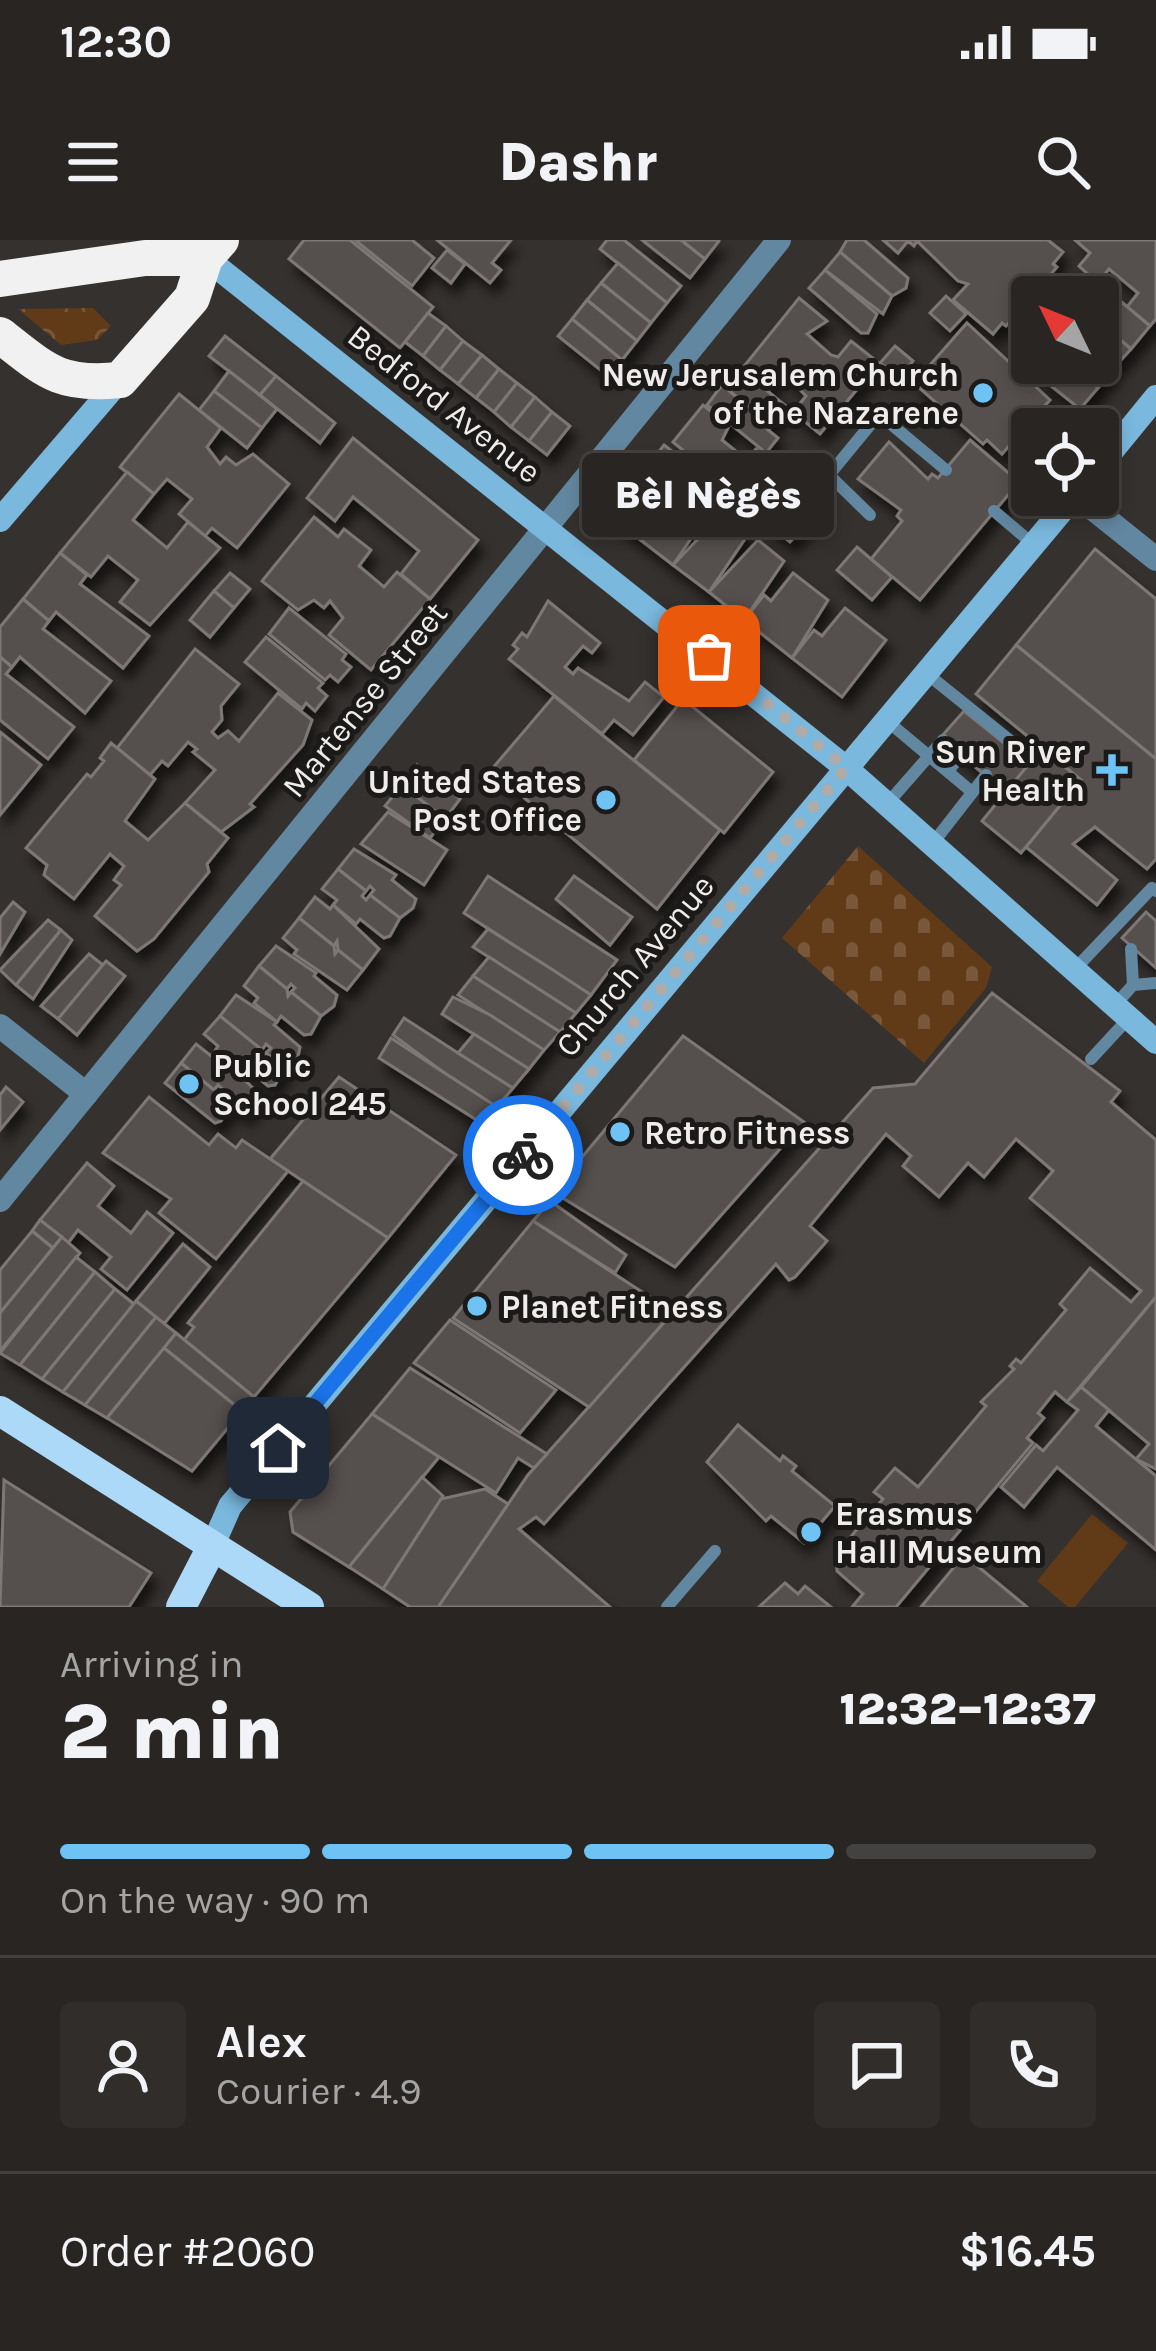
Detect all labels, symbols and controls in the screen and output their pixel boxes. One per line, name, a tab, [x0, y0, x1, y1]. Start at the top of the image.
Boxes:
text: 12:30	[60, 16, 172, 68]
icon: menu	[60, 129, 126, 195]
icon: search	[1030, 129, 1096, 195]
text: Dashr	[499, 130, 657, 194]
north arrow	[1011, 276, 1119, 384]
map controls	[1011, 276, 1119, 516]
street label: Bedford Avenue	[340, 317, 548, 491]
place label: New Jerusalem Church of the Nazarene	[602, 356, 959, 432]
marker: New Jerusalem Church of the Nazarene	[970, 380, 996, 406]
button: locate	[1011, 408, 1119, 516]
callout: Bèl Nègès	[583, 452, 835, 536]
text: Bèl Nègès	[614, 472, 802, 518]
street label: Martense Street	[274, 594, 455, 805]
pin	[658, 605, 760, 707]
icon: bag	[676, 623, 742, 689]
place label: Sun River Health	[935, 733, 1085, 809]
marker: Sun River Health	[1096, 754, 1128, 786]
place label: United States Post Office	[367, 763, 582, 839]
marker: United States Post Office	[593, 787, 619, 813]
street label: Church Avenue	[548, 867, 722, 1064]
place label: Public School 245	[213, 1047, 387, 1123]
marker: Public School 245	[176, 1071, 202, 1097]
courier	[463, 1095, 583, 1215]
place label: Retro Fitness	[644, 1114, 850, 1152]
marker: Retro Fitness	[607, 1119, 633, 1145]
icon: bike	[490, 1122, 556, 1188]
place label: Planet Fitness	[501, 1288, 724, 1326]
marker: Planet Fitness	[464, 1293, 490, 1319]
pin	[227, 1397, 329, 1499]
icon: home	[245, 1415, 311, 1481]
place label: Erasmus Hall Museum	[835, 1495, 1043, 1571]
marker: Erasmus Hall Museum	[798, 1519, 824, 1545]
text: Arriving in	[60, 1641, 243, 1687]
text: 12:32–12:37	[839, 1683, 1096, 1735]
text: 2 min	[60, 1686, 284, 1778]
text: On the way · 90 m	[60, 1877, 370, 1923]
button: person	[60, 2002, 186, 2128]
button: chat	[814, 2002, 940, 2128]
button: phone	[970, 2002, 1096, 2128]
text: Alex	[216, 2016, 307, 2068]
text: Courier · 4.9	[216, 2068, 422, 2114]
text: Order #2060	[60, 2225, 315, 2277]
text: $16.45	[959, 2225, 1096, 2277]

